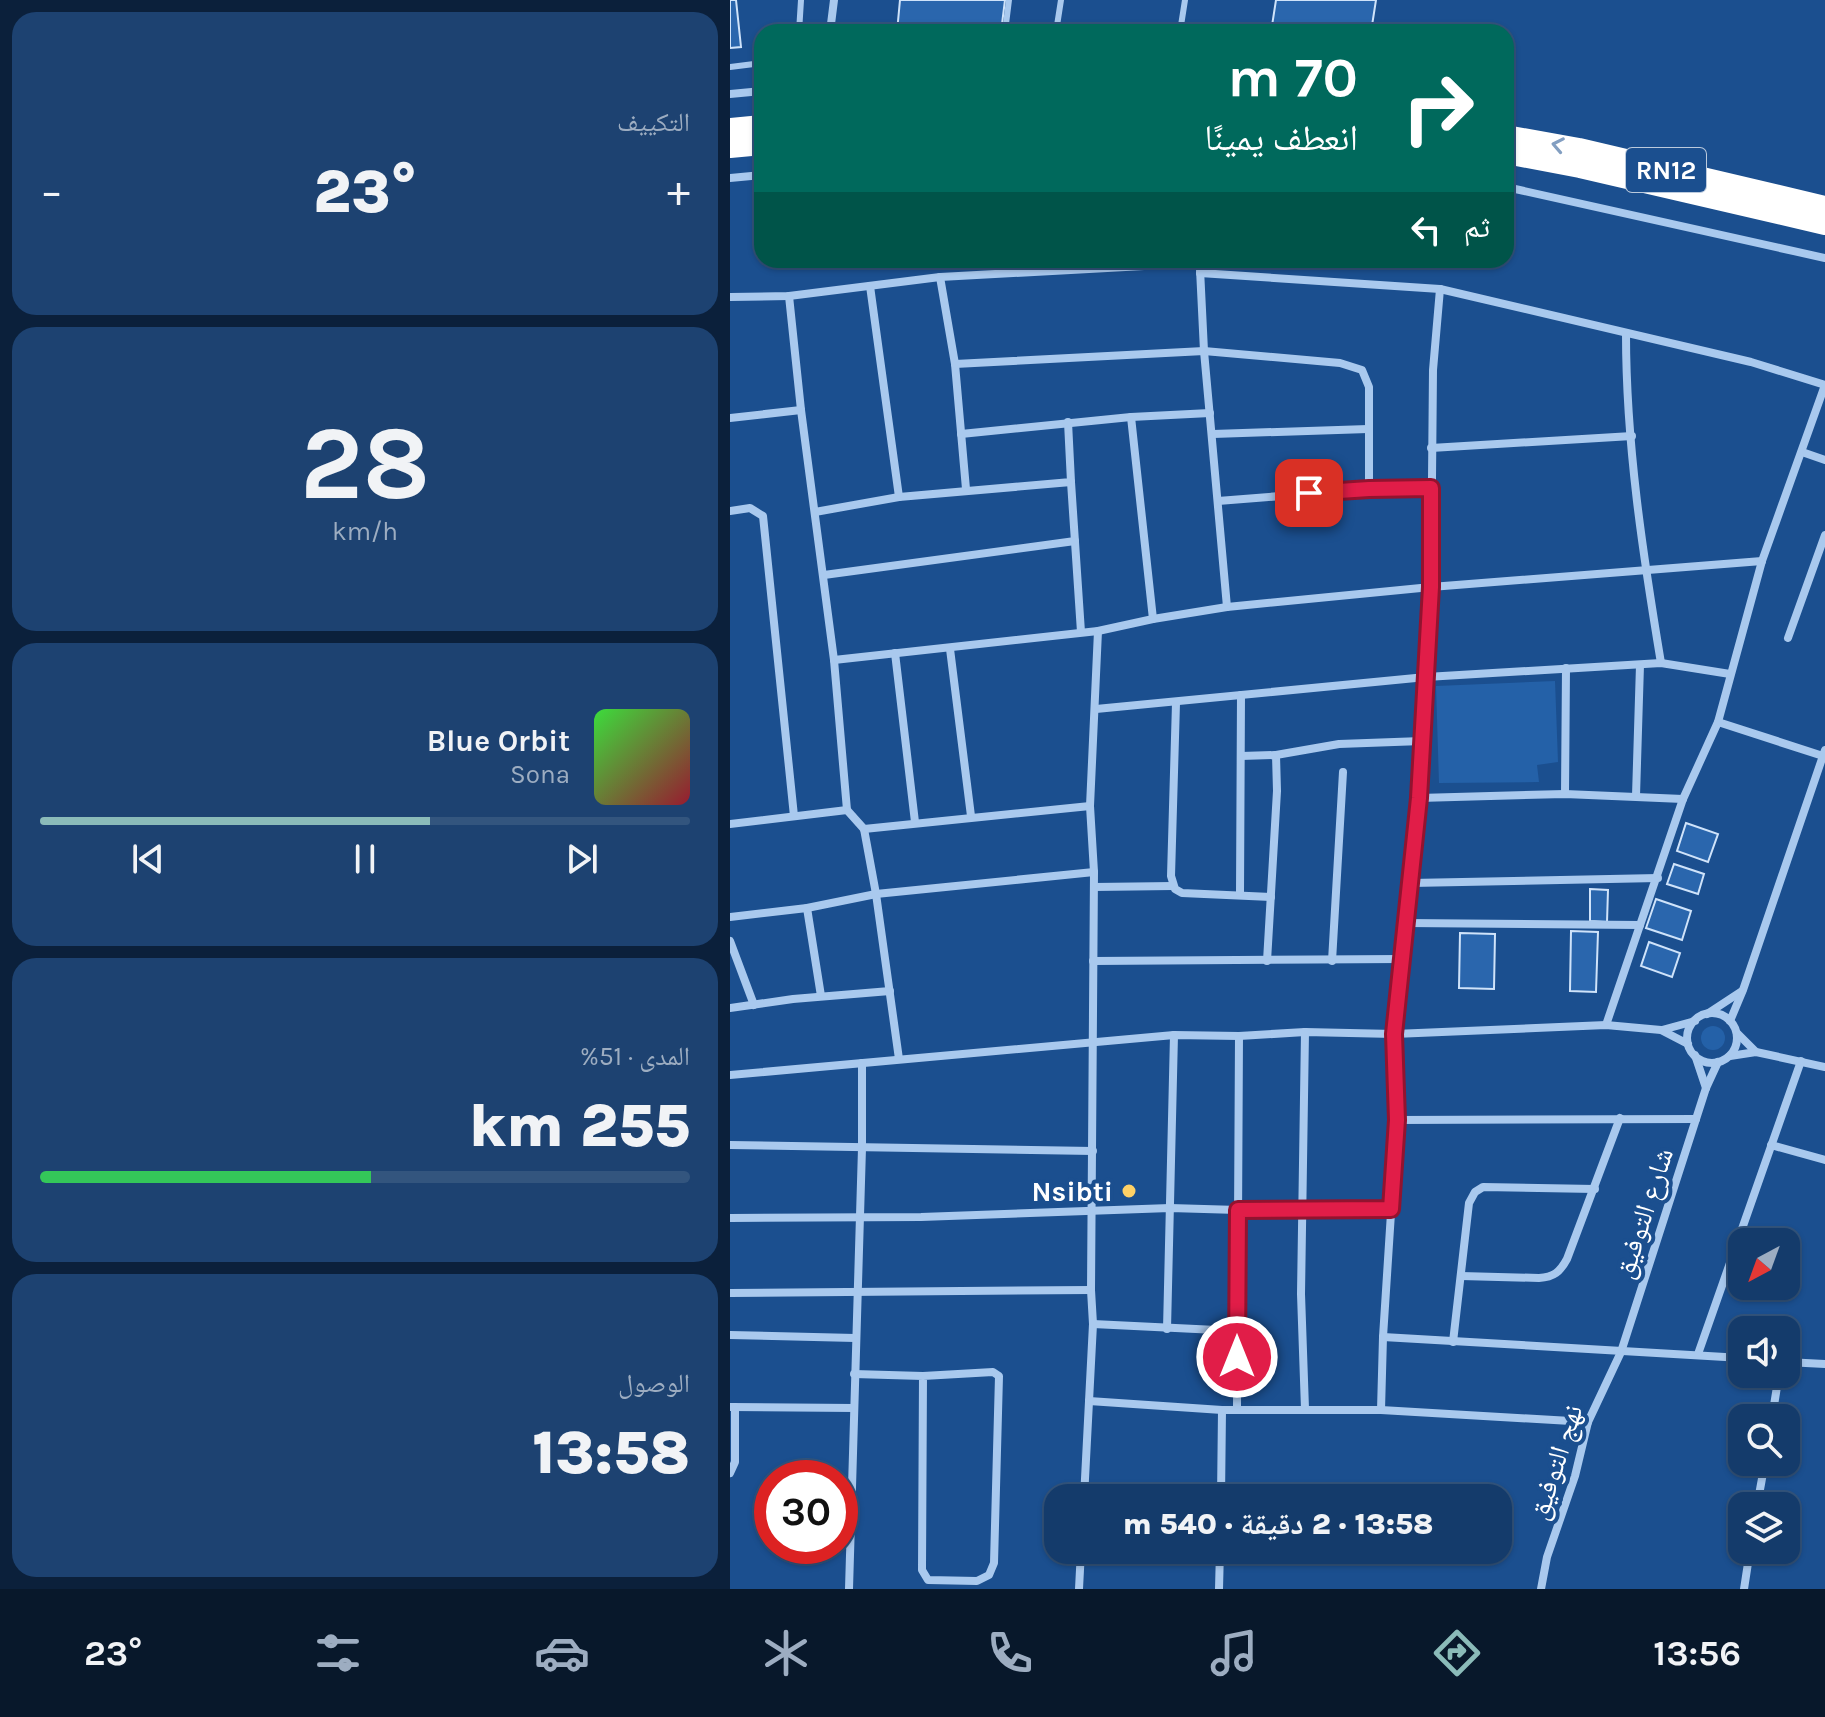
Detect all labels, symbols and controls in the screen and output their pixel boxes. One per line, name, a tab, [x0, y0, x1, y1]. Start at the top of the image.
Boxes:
text: 70 m	[1227, 45, 1358, 110]
icon: right	[1386, 56, 1490, 160]
text: التكييف	[617, 107, 690, 138]
text: انعطف يمينًا	[1204, 117, 1358, 159]
one-way arrow	[1551, 138, 1565, 155]
road number: RN12	[1626, 148, 1706, 192]
text: 23°	[313, 157, 417, 227]
text: −	[40, 166, 63, 217]
text: +	[667, 166, 690, 217]
icon: left	[1404, 208, 1448, 252]
text: ثم	[1464, 209, 1490, 245]
text: 28	[300, 403, 430, 524]
pin	[1275, 459, 1343, 527]
icon: arrive	[1287, 471, 1331, 515]
text: km/h	[332, 516, 398, 547]
text: Blue Orbit	[427, 723, 570, 759]
text: Sona	[510, 759, 570, 790]
icon: previous	[126, 837, 170, 881]
icon: pause	[343, 837, 387, 881]
icon: next	[560, 837, 604, 881]
text: المدى · 51%	[580, 1041, 690, 1072]
text: 255 km	[469, 1091, 690, 1161]
street label: شارع التوفيق	[1607, 1144, 1681, 1283]
place label: Nsibti	[1032, 1175, 1113, 1208]
marker: Nsibti	[1120, 1182, 1138, 1200]
north arrow	[1728, 1228, 1800, 1300]
map controls	[1728, 1228, 1800, 1564]
position arrow	[1195, 1315, 1279, 1399]
button: sound	[1728, 1316, 1800, 1388]
text: الوصول	[618, 1368, 690, 1399]
street label: نهج التوفيق	[1521, 1400, 1591, 1524]
button: search	[1728, 1404, 1800, 1476]
text: 13:58	[532, 1418, 690, 1488]
speed limit sign: 30	[754, 1460, 858, 1564]
button: layers	[1728, 1492, 1800, 1564]
text: 13:58 · 2 دقيقة · 540 m	[1123, 1506, 1433, 1542]
icon: filters	[310, 1625, 366, 1681]
icon: car	[534, 1625, 590, 1681]
icon: climate	[758, 1625, 814, 1681]
icon: phone	[982, 1625, 1038, 1681]
icon: music	[1206, 1625, 1262, 1681]
icon: directions	[1429, 1625, 1485, 1681]
text: 23°	[84, 1632, 142, 1674]
text: 13:56	[1653, 1632, 1741, 1674]

